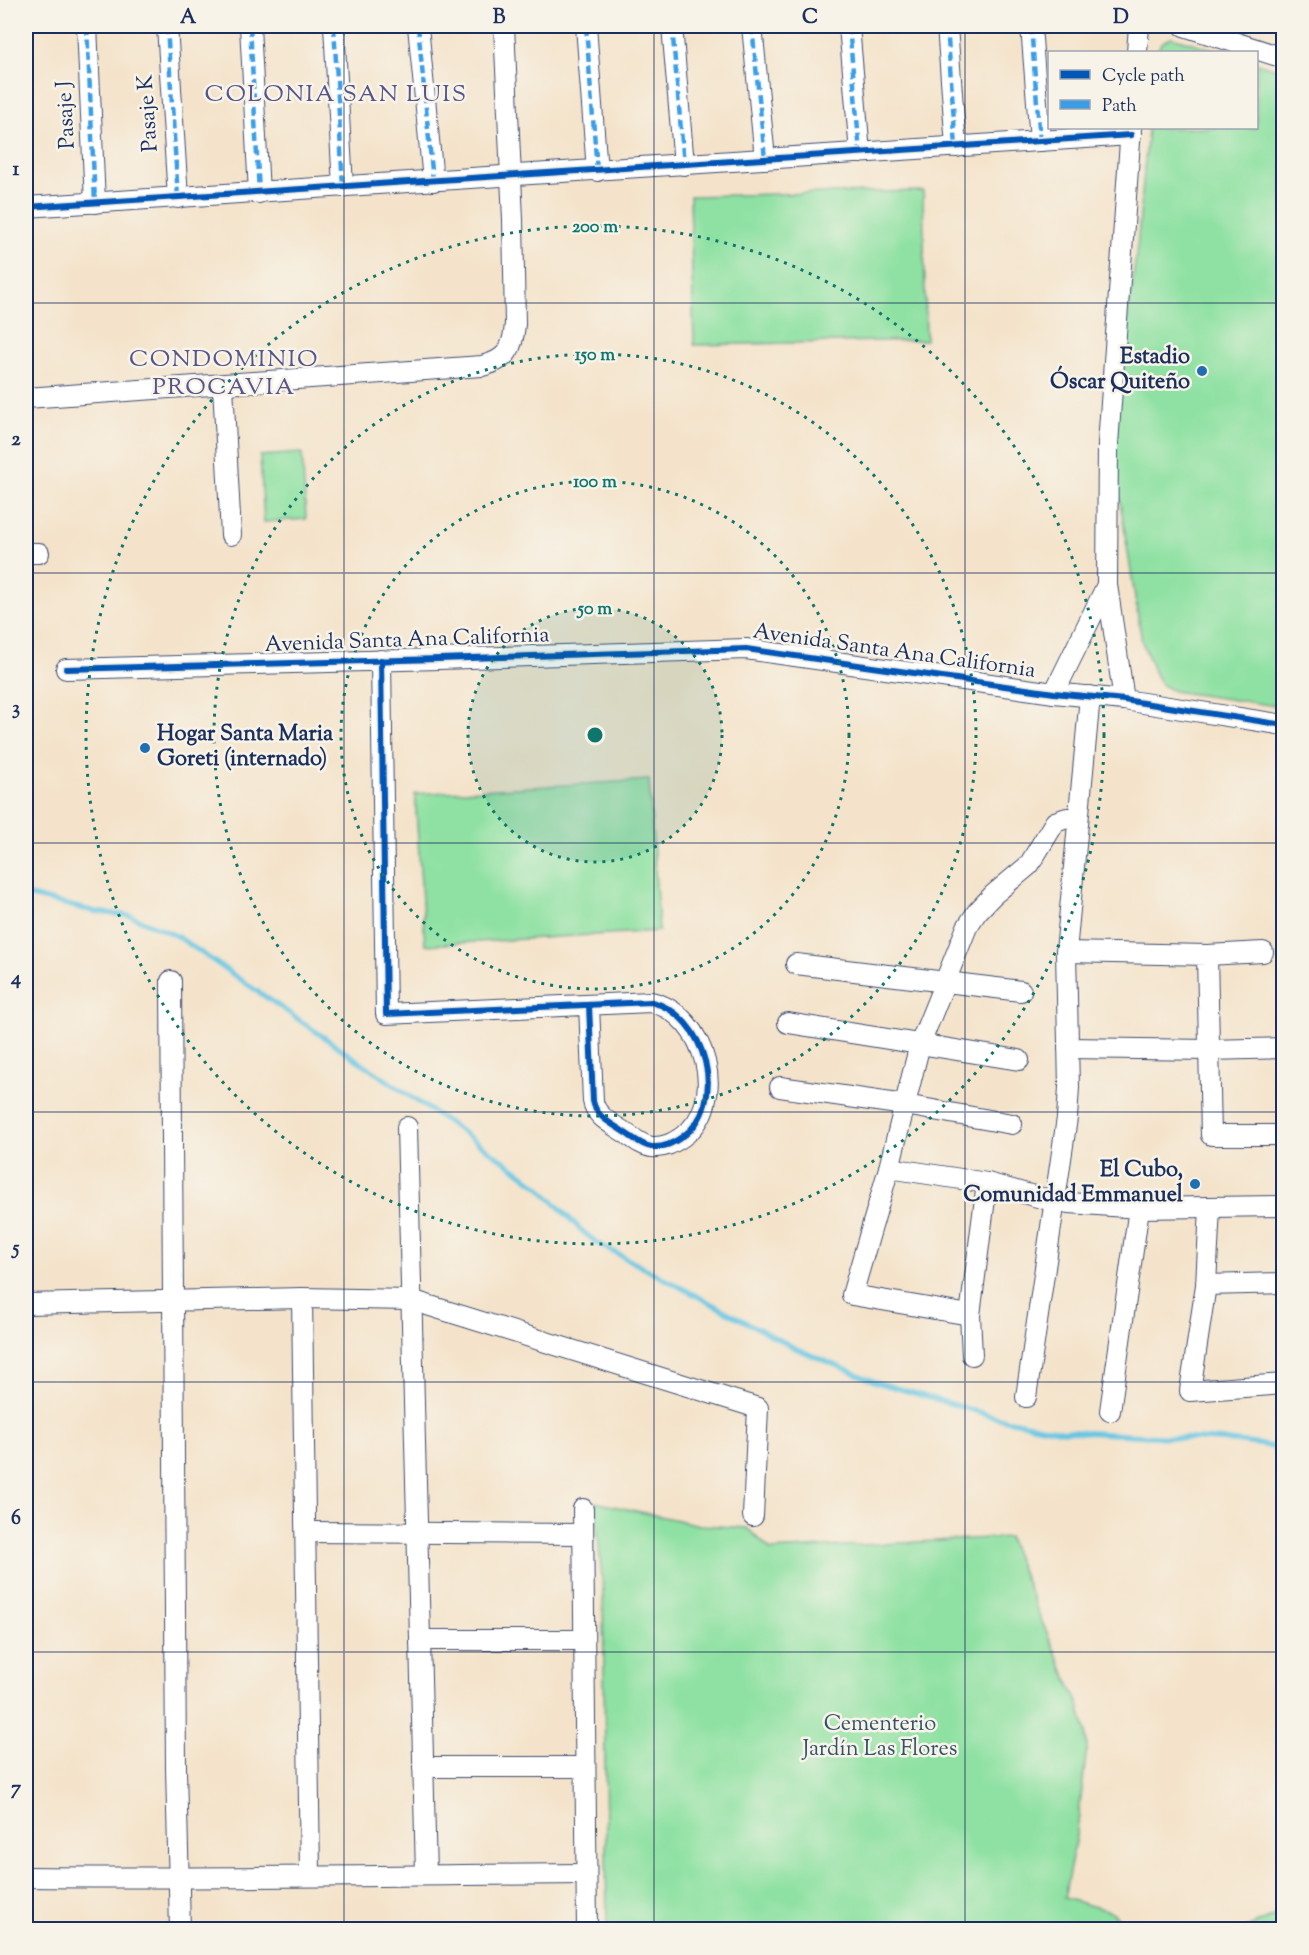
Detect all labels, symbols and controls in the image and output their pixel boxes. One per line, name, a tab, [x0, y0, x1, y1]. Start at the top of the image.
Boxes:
text: A	[180, 4, 197, 33]
text: B	[493, 4, 506, 33]
text: C	[802, 4, 818, 33]
text: D	[1113, 4, 1129, 33]
legend	[1048, 51, 1258, 129]
text: Cycle path	[1102, 64, 1185, 90]
street label: Pasaje K	[130, 73, 168, 153]
district label: COLONIA SAN LUIS	[205, 78, 467, 112]
street label: Pasaje J	[49, 80, 85, 150]
text: Path	[1102, 94, 1137, 120]
text: 1	[13, 156, 20, 185]
text: 200 m	[572, 215, 618, 241]
place label: Estadio Óscar Quiteño	[1050, 342, 1190, 399]
district label: CONDOMINIO PROCAVIA	[129, 343, 319, 405]
text: 150 m	[575, 343, 615, 369]
marker: Estadio Óscar Quiteño	[1195, 364, 1209, 378]
text: 2	[11, 426, 21, 455]
text: 100 m	[573, 470, 617, 496]
text: 50 m	[576, 597, 612, 623]
street label: Avenida Santa Ana California	[751, 616, 1037, 688]
street label: Avenida Santa Ana California	[264, 620, 550, 662]
text: 3	[12, 695, 20, 724]
place label: Hogar Santa Maria Goreti (internado)	[157, 719, 334, 776]
centre of rings	[585, 725, 605, 745]
marker: Hogar Santa Maria Goreti (internado)	[138, 741, 152, 755]
text: 4	[10, 965, 21, 994]
place label: El Cubo, Comunidad Emmanuel	[963, 1155, 1184, 1212]
marker: El Cubo, Comunidad Emmanuel	[1188, 1177, 1202, 1191]
text: 5	[11, 1235, 20, 1264]
text: 6	[11, 1505, 21, 1534]
park label: Cementerio Jardín Las Flores	[802, 1709, 957, 1766]
text: 7	[11, 1775, 22, 1804]

